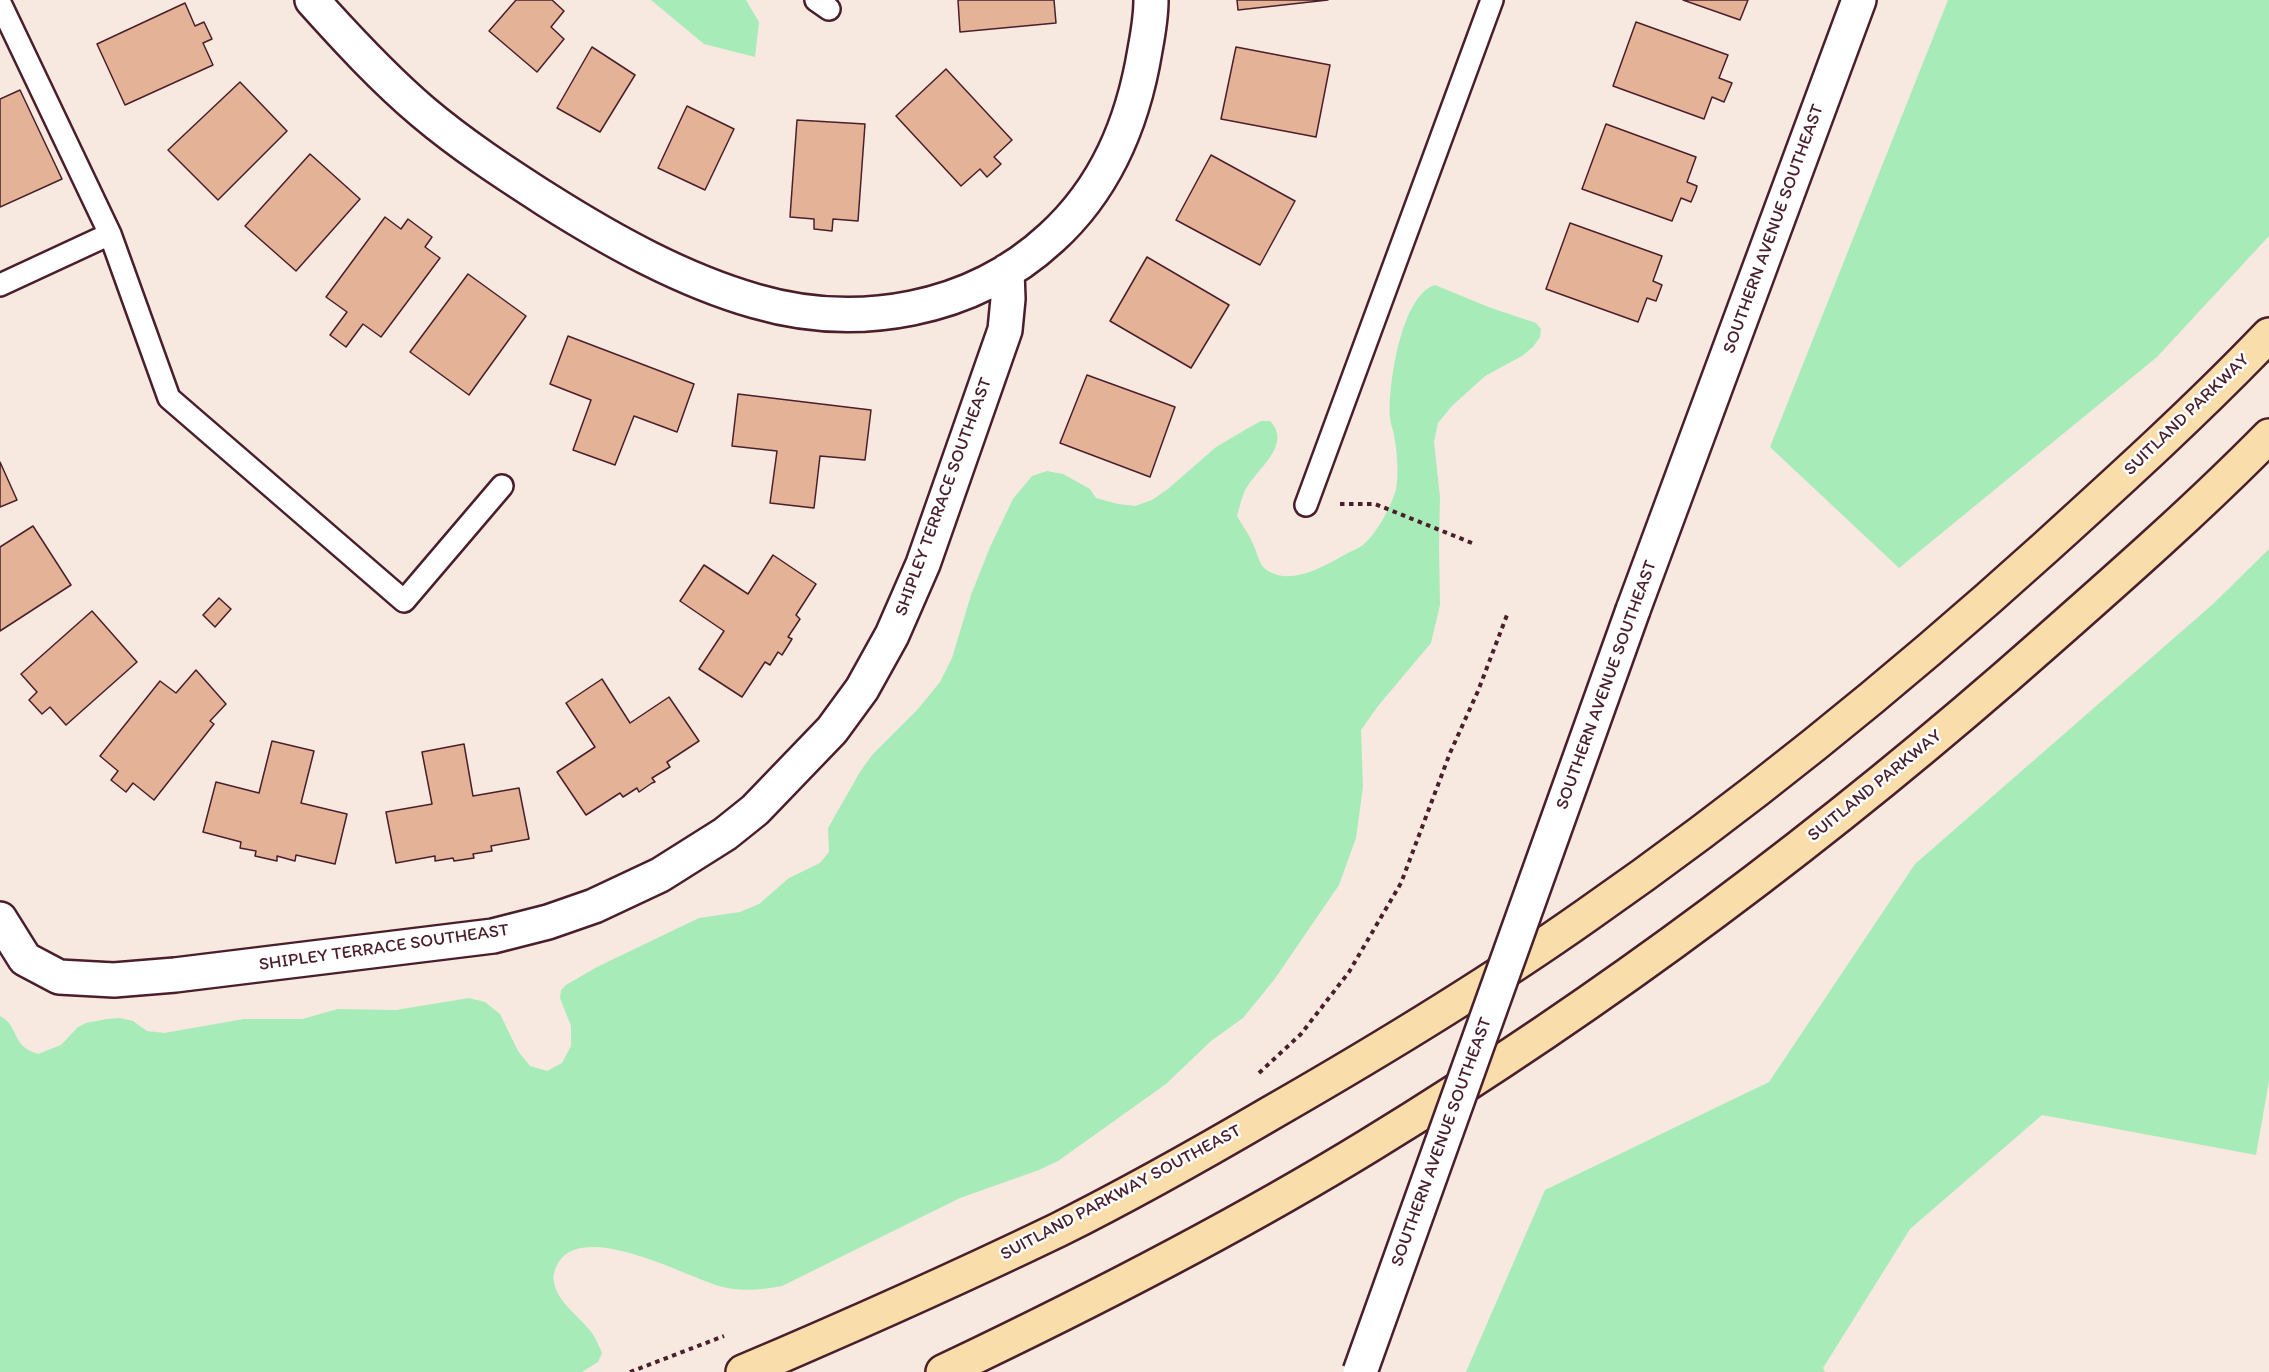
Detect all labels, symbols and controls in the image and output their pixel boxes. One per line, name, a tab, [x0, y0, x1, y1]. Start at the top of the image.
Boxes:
street label: SOUTHERN AVENUE SOUTHEAST	[1719, 101, 1829, 357]
street label: SUITLAND PARKWAY	[2120, 350, 2254, 480]
street label: SHIPLEY TERRACE SOUTHEAST	[891, 375, 997, 619]
street label: SOUTHERN AVENUE SOUTHEAST	[1552, 557, 1662, 813]
street label: SUITLAND PARKWAY	[1804, 725, 1946, 847]
street label: SHIPLEY TERRACE SOUTHEAST	[258, 920, 510, 976]
street label: SOUTHERN AVENUE SOUTHEAST	[1387, 1014, 1497, 1270]
street label: SUITLAND PARKWAY SOUTHEAST	[997, 1120, 1245, 1266]

